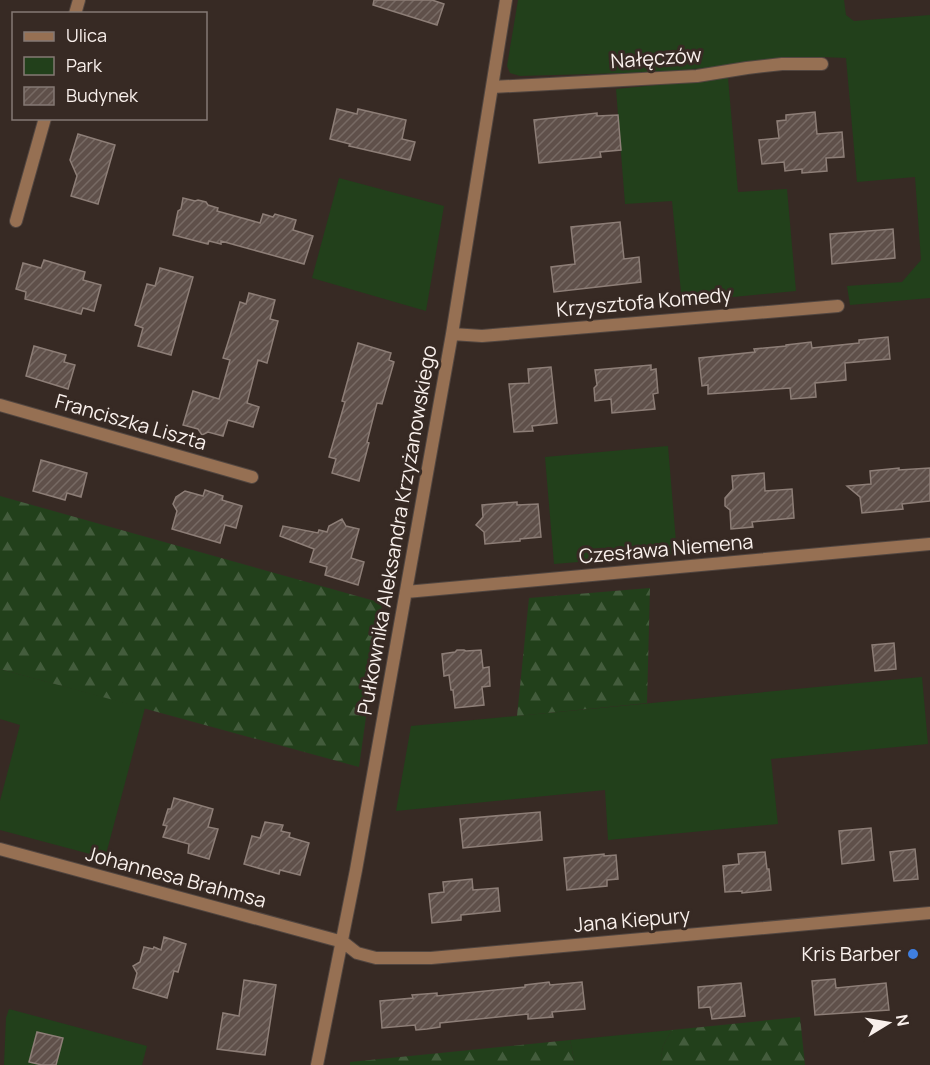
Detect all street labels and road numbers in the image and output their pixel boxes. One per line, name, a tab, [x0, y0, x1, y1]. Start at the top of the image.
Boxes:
street label: Nałęczów	[610, 41, 702, 74]
street label: Krzysztofa Komedy	[555, 280, 733, 323]
street label: Pułkownika Aleksandra Krzyżanowskiego	[351, 343, 442, 717]
street label: Franciszka Liszta	[52, 387, 210, 456]
street label: Czesława Niemena	[578, 527, 754, 570]
street label: Johannesa Brahmsa	[83, 839, 269, 914]
street label: Jana Kiepury	[573, 901, 692, 938]

